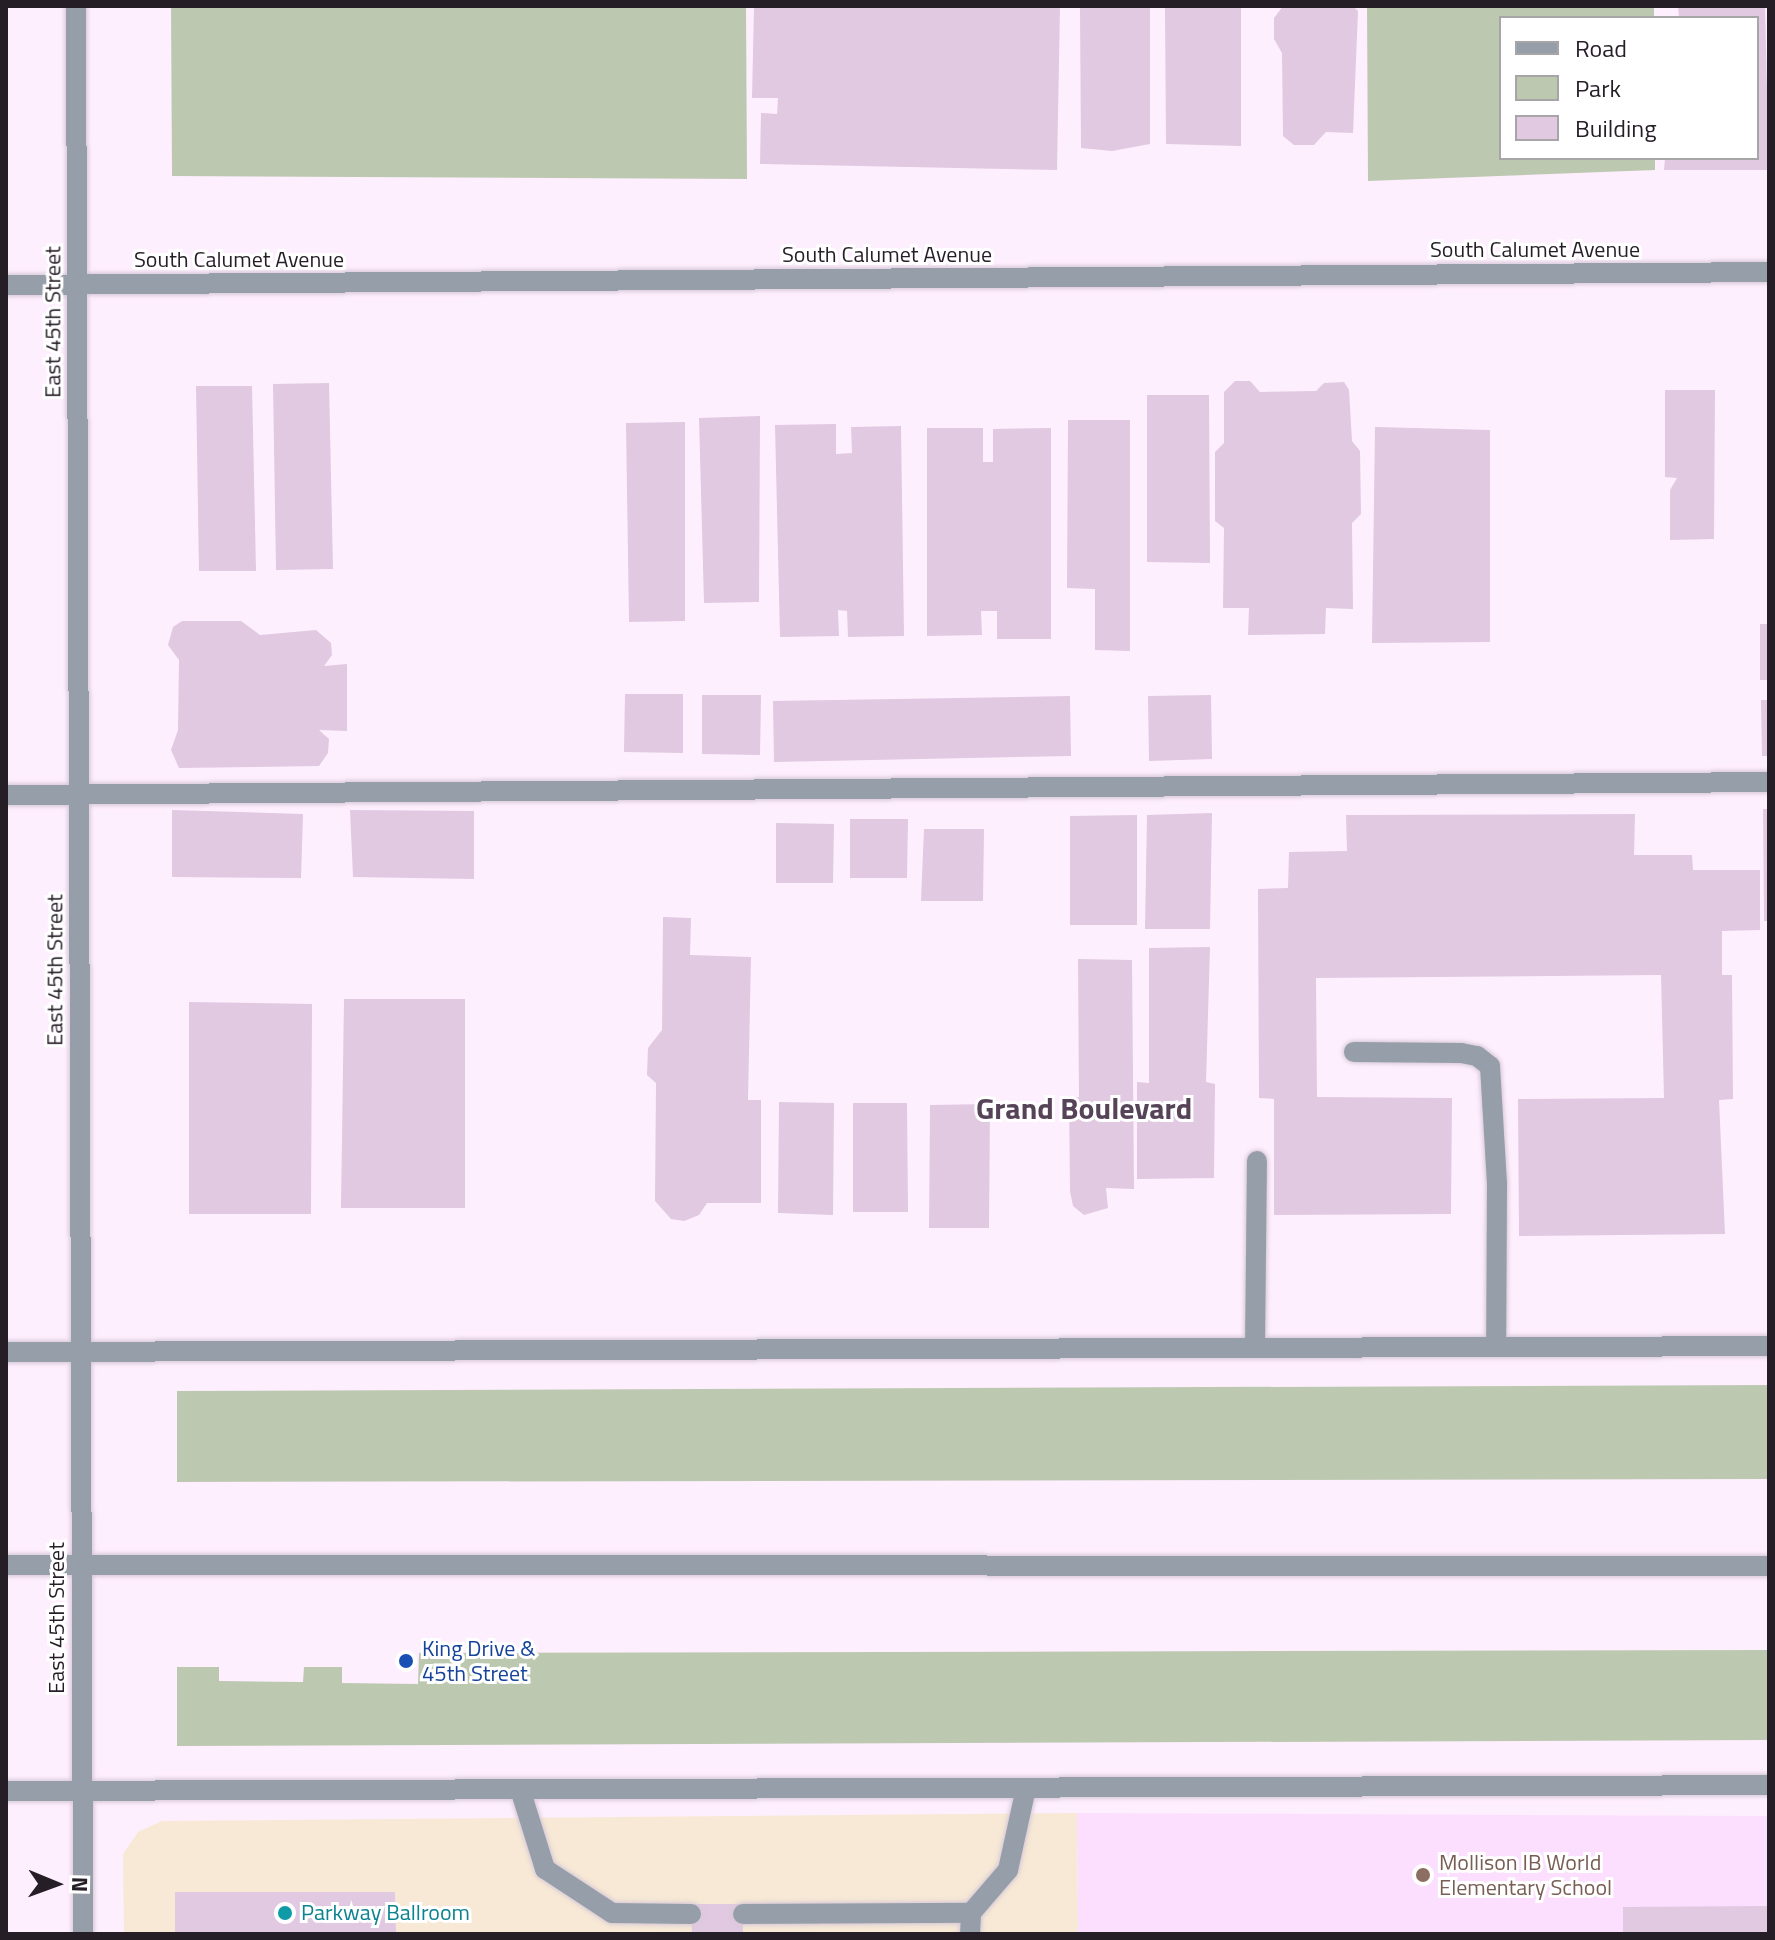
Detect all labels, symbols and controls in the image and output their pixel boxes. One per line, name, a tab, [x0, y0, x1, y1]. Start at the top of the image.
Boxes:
legend	[1499, 16, 1759, 160]
text: Road	[1575, 30, 1627, 66]
text: Park	[1575, 70, 1621, 106]
text: Building	[1575, 110, 1657, 146]
street label: South Calumet Avenue	[1430, 237, 1640, 263]
street label: South Calumet Avenue	[782, 242, 992, 268]
street label: East 45th Street	[40, 246, 66, 398]
street label: South Calumet Avenue	[134, 247, 344, 273]
street label: East 45th Street	[42, 894, 68, 1046]
district label: Grand Boulevard	[976, 1090, 1192, 1126]
street label: East 45th Street	[44, 1542, 70, 1694]
place label: King Drive & 45th Street	[422, 1635, 535, 1686]
marker: King Drive & 45th Street	[397, 1652, 415, 1670]
north arrow	[16, 1844, 96, 1924]
place label: Mollison IB World Elementary School	[1439, 1849, 1612, 1900]
marker: Mollison IB World Elementary School	[1414, 1866, 1432, 1884]
text: N	[63, 1876, 97, 1892]
place label: Parkway Ballroom	[301, 1900, 470, 1926]
marker: Parkway Ballroom	[276, 1904, 294, 1922]

